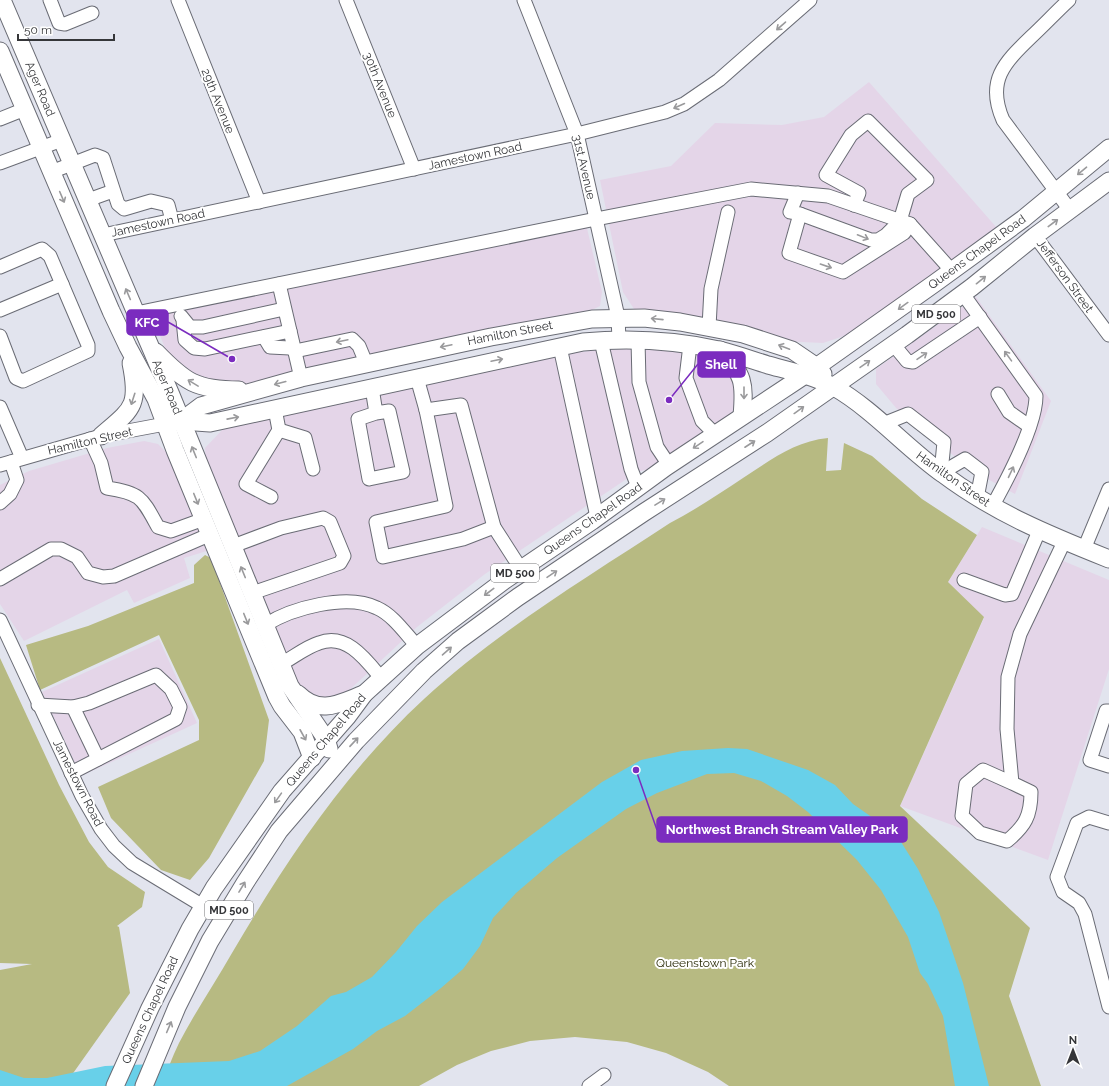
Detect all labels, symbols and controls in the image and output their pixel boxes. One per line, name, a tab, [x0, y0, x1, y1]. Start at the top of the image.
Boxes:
scale bar	[18, 16, 114, 42]
one-way arrow	[776, 21, 786, 30]
text: 50 m	[24, 23, 52, 37]
street label: 30th Avenue	[360, 50, 400, 120]
street label: Ager Road	[22, 59, 58, 119]
street label: 29th Avenue	[199, 66, 237, 136]
one-way arrow	[673, 102, 685, 110]
street label: 31st Avenue	[570, 133, 598, 201]
street label: Jamestown Road	[427, 139, 523, 173]
one-way arrow	[1077, 166, 1088, 175]
one-way arrow	[59, 190, 66, 202]
street label: Jamestown Road	[110, 206, 206, 240]
street label: Queens Chapel Road	[926, 212, 1028, 292]
one-way arrow	[1047, 219, 1058, 227]
one-way arrow	[856, 234, 868, 241]
street label: Jefferson Street	[1034, 237, 1096, 315]
one-way arrow	[820, 263, 833, 270]
one-way arrow	[976, 275, 987, 284]
one-way arrow	[124, 289, 131, 301]
one-way arrow	[898, 301, 909, 310]
road number: MD 500	[912, 305, 960, 323]
callout: KFC	[127, 310, 168, 335]
text: KFC	[135, 315, 160, 330]
one-way arrow	[651, 316, 664, 323]
street label: Hamilton Street	[466, 318, 554, 348]
one-way arrow	[336, 338, 349, 346]
one-way arrow	[778, 342, 790, 350]
one-way arrow	[440, 343, 453, 351]
one-way arrow	[1004, 351, 1012, 362]
callout: Shell	[698, 352, 745, 377]
one-way arrow	[916, 352, 927, 360]
one-way arrow	[490, 356, 503, 364]
street label: Ager Road	[149, 357, 185, 417]
text: Shell	[705, 357, 738, 372]
one-way arrow	[859, 360, 870, 368]
one-way arrow	[187, 378, 199, 386]
one-way arrow	[274, 380, 287, 388]
one-way arrow	[740, 386, 748, 399]
one-way arrow	[129, 392, 136, 405]
one-way arrow	[793, 406, 804, 414]
one-way arrow	[226, 414, 239, 422]
street label: Hamilton Street	[46, 424, 134, 458]
one-way arrow	[744, 440, 755, 448]
one-way arrow	[693, 441, 704, 449]
one-way arrow	[189, 446, 197, 458]
street label: Hamilton Street	[914, 448, 992, 510]
one-way arrow	[1008, 466, 1015, 478]
street label: Queens Chapel Road	[541, 480, 645, 558]
one-way arrow	[193, 493, 200, 505]
one-way arrow	[654, 498, 665, 506]
road number: MD 500	[491, 564, 539, 582]
one-way arrow	[239, 567, 247, 579]
one-way arrow	[546, 570, 557, 578]
one-way arrow	[484, 588, 495, 596]
one-way arrow	[243, 613, 250, 625]
one-way arrow	[441, 646, 452, 655]
street label: Queens Chapel Road	[283, 691, 369, 789]
one-way arrow	[300, 729, 307, 741]
street label: Jamestown Road	[50, 737, 106, 829]
one-way arrow	[350, 737, 359, 747]
one-way arrow	[274, 792, 282, 803]
callout: Northwest Branch Stream Valley Park	[657, 817, 907, 842]
text: Northwest Branch Stream Valley Park	[666, 822, 899, 837]
one-way arrow	[238, 882, 246, 893]
road number: MD 500	[205, 901, 253, 919]
street label: Queens Chapel Road	[119, 954, 181, 1066]
park label: Queenstown Park	[656, 956, 755, 970]
one-way arrow	[165, 1021, 173, 1033]
north arrow	[1053, 1030, 1093, 1070]
text: N	[1069, 1034, 1077, 1047]

